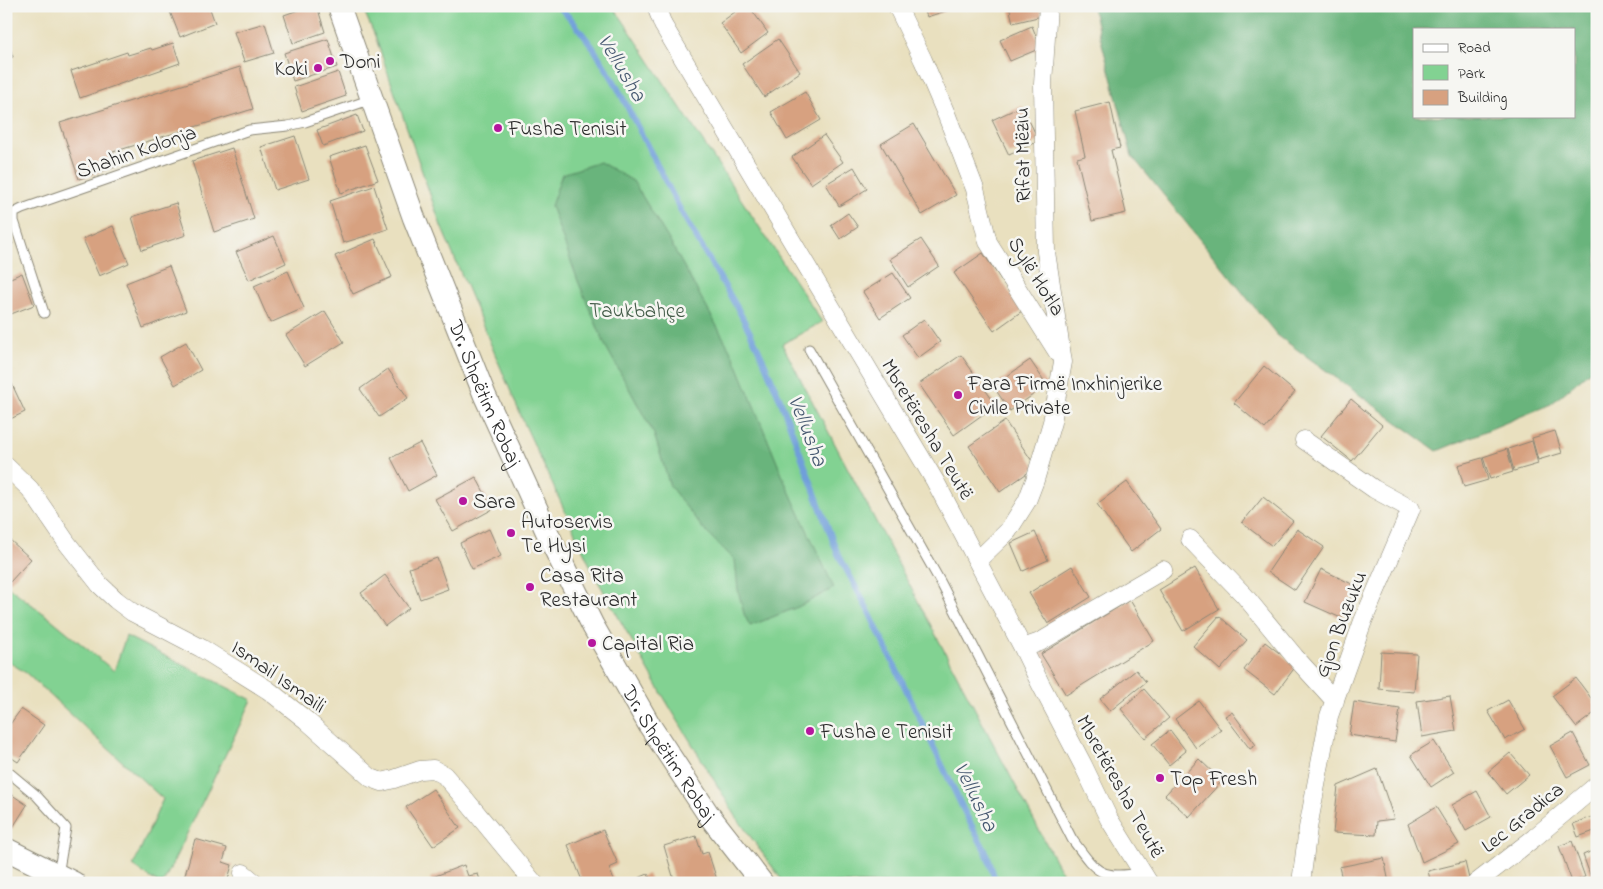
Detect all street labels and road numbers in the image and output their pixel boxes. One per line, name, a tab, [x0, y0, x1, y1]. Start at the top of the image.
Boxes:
street label: Rifat Mëziu	[1008, 107, 1040, 203]
street label: Shahin Kolonja	[73, 118, 201, 187]
street label: Sylë Hotla	[997, 232, 1071, 324]
street label: Dr. Shpëtim Robaj	[439, 315, 529, 473]
street label: Mbretëresha Teutë	[872, 354, 980, 507]
street label: Gjon Buzuku	[1308, 567, 1376, 682]
street label: Ismail Ismaili	[224, 634, 332, 722]
street label: Dr. Shpëtim Robaj	[612, 679, 723, 830]
street label: Mbretëresha Teutë	[1068, 710, 1171, 864]
street label: Lec Gradica	[1475, 776, 1571, 861]

